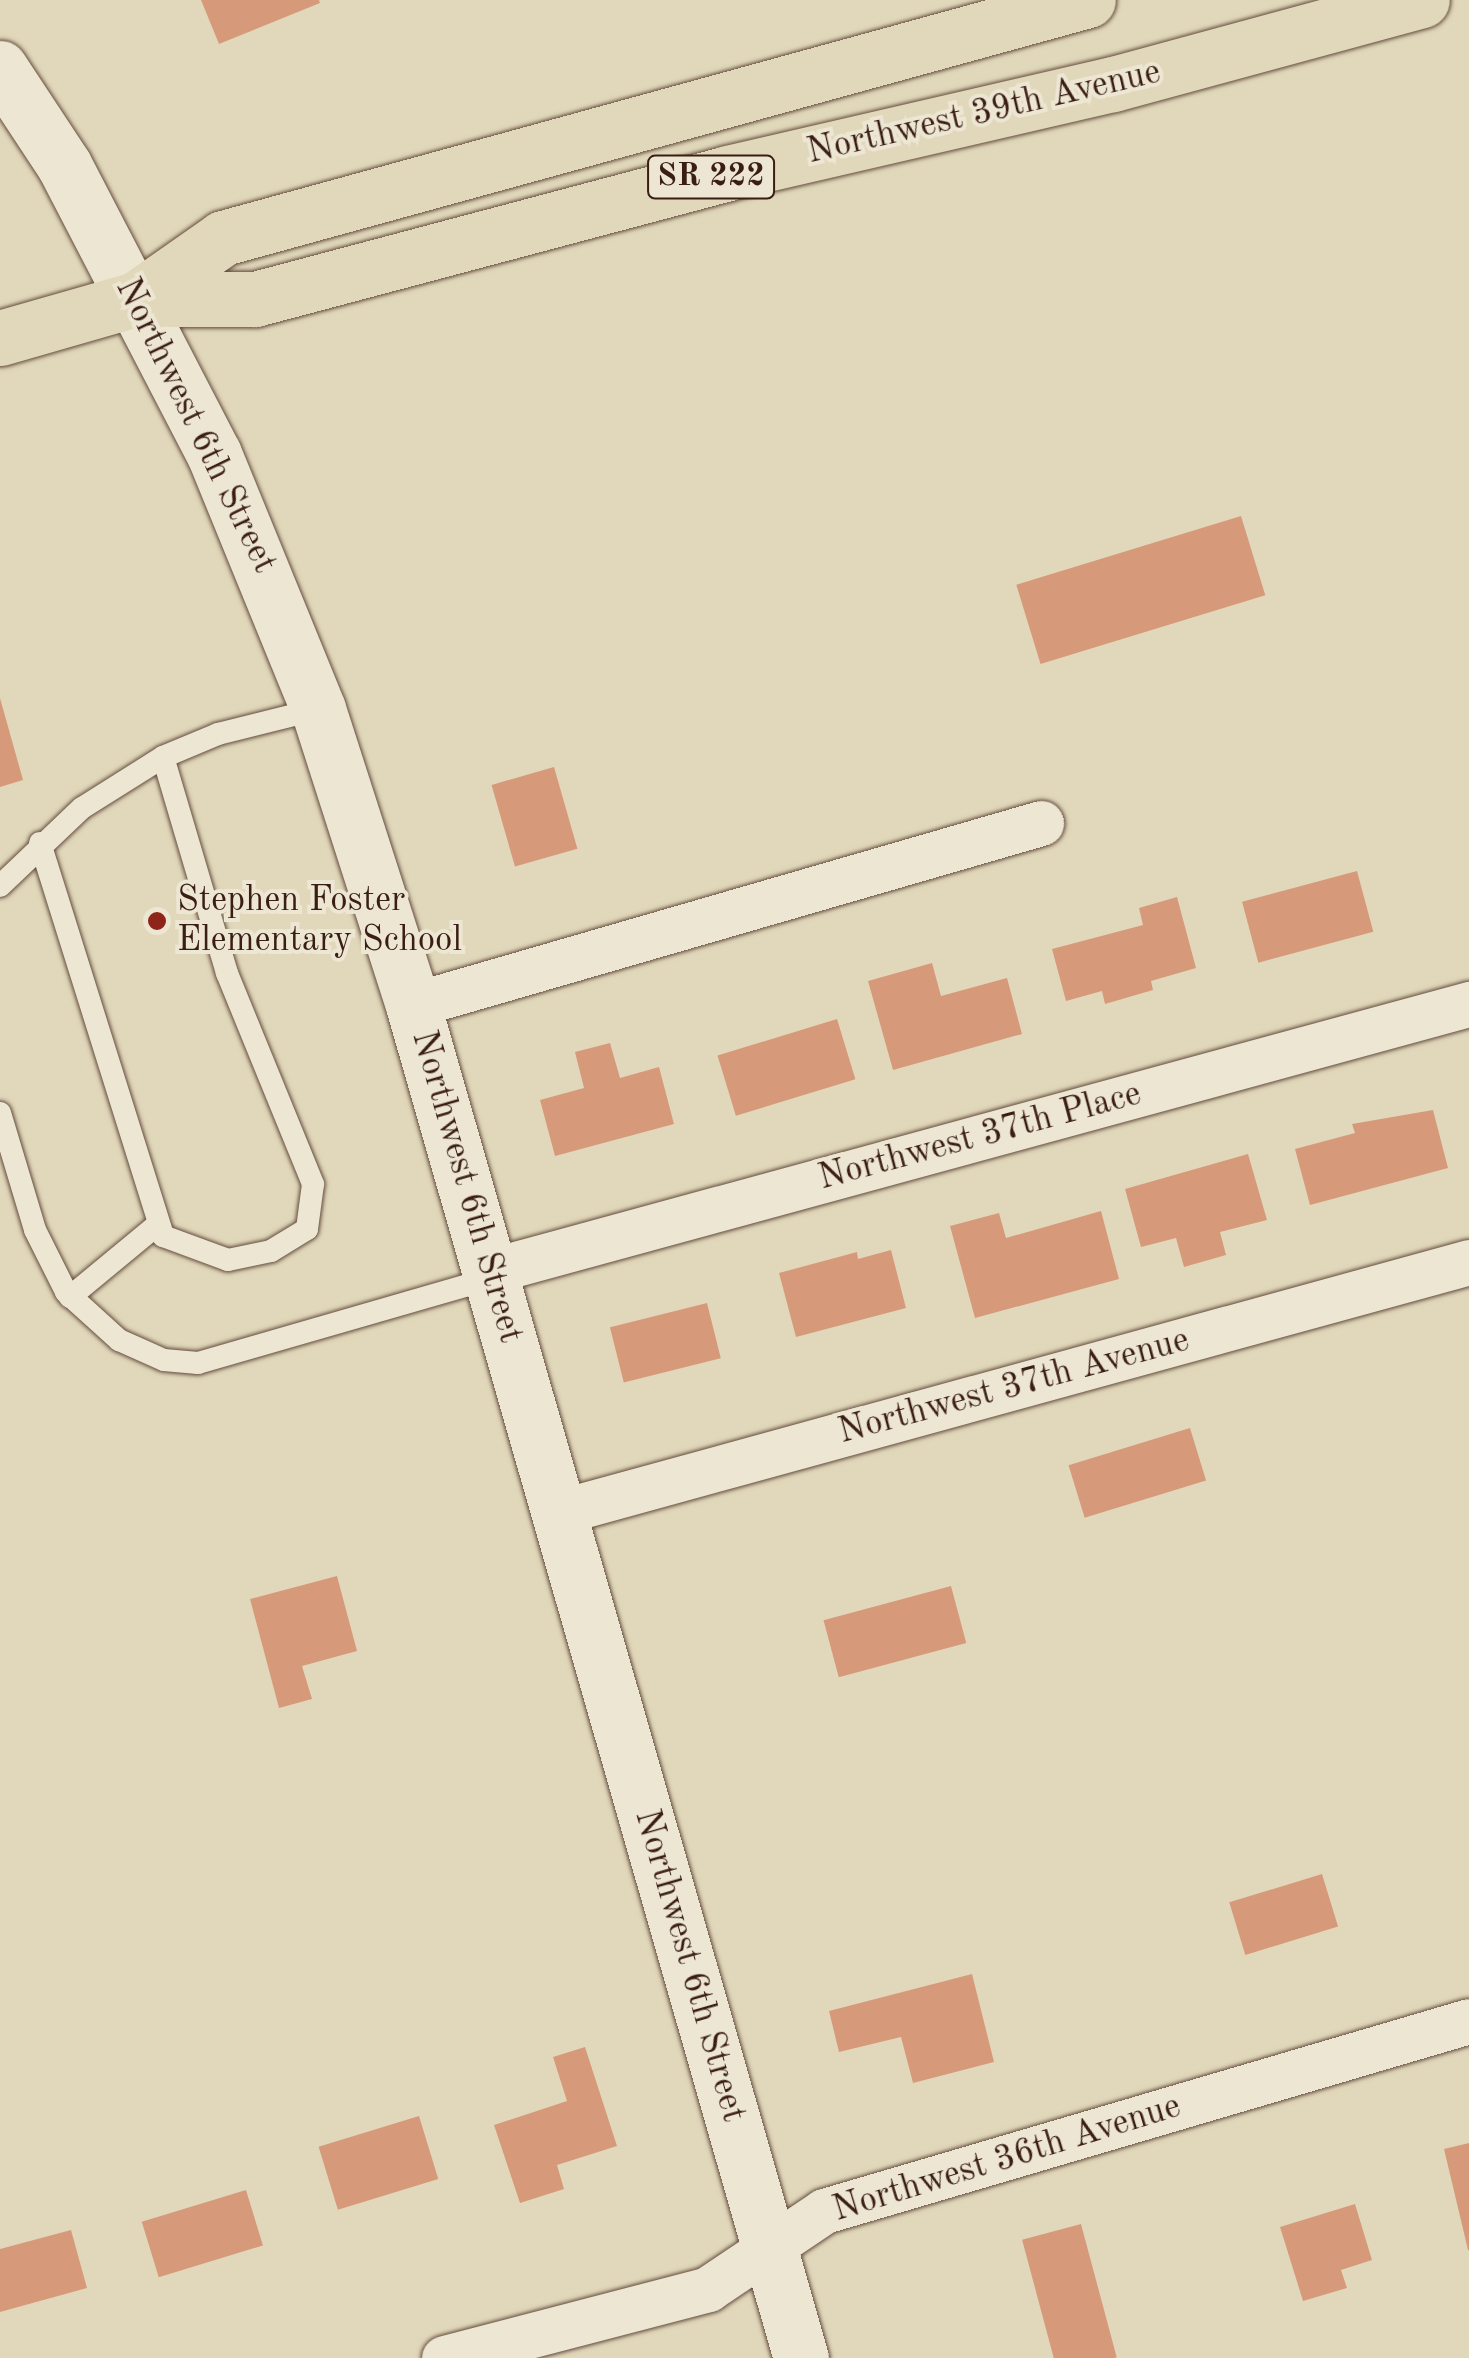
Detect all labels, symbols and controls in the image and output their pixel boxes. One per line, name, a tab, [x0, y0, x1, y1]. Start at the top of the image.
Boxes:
street label: Northwest 39th Avenue	[803, 52, 1165, 174]
road number: SR 222	[646, 150, 776, 204]
street label: Northwest 6th Street	[105, 272, 285, 580]
place label: Stephen Foster Elementary School	[177, 880, 462, 962]
marker: Stephen Foster Elementary School	[146, 910, 168, 932]
street label: Northwest 6th Street	[401, 1026, 531, 1348]
street label: Northwest 37th Place	[814, 1074, 1146, 1200]
street label: Northwest 37th Avenue	[834, 1320, 1194, 1454]
street label: Northwest 6th Street	[624, 1805, 754, 2127]
street label: Northwest 36th Avenue	[828, 2086, 1186, 2232]

